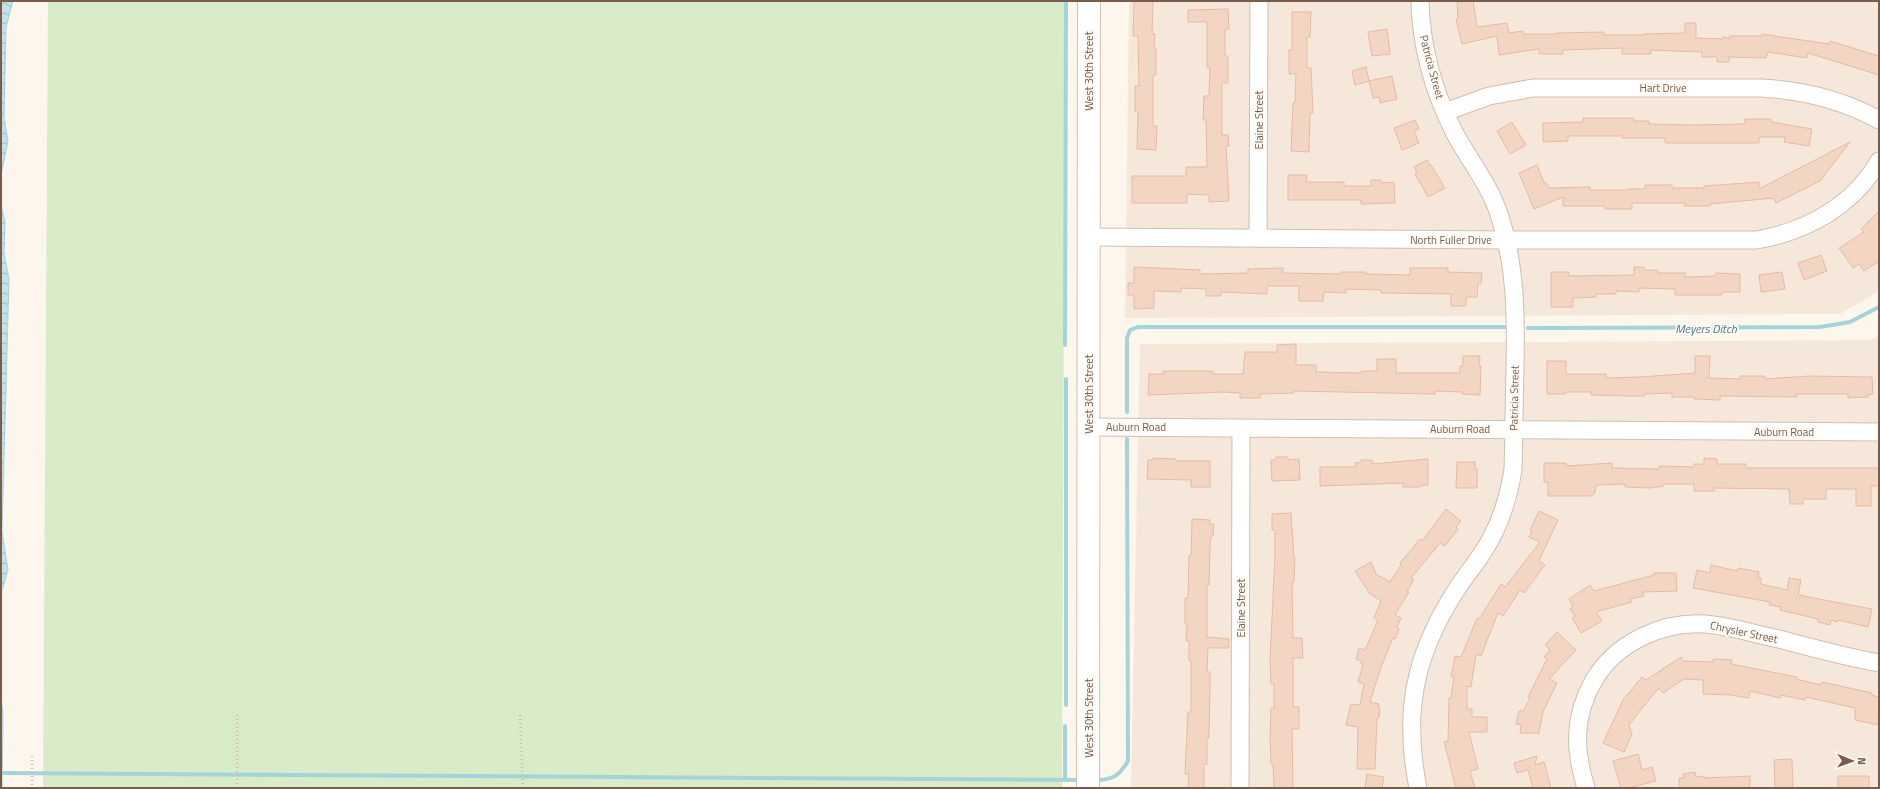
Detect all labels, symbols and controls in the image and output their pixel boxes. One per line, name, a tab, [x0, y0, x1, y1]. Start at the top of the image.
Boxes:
street label: West 30th Street	[1081, 31, 1097, 111]
street label: Patricia Street	[1416, 33, 1448, 101]
street label: Hart Drive	[1639, 80, 1687, 96]
street label: Elaine Street	[1251, 90, 1267, 149]
street label: North Fuller Drive	[1410, 232, 1492, 248]
water label: Meyers Ditch	[1675, 319, 1738, 338]
street label: West 30th Street	[1081, 354, 1097, 434]
street label: Patricia Street	[1505, 365, 1523, 431]
street label: Auburn Road	[1106, 419, 1166, 435]
street label: Auburn Road	[1430, 421, 1490, 437]
street label: Auburn Road	[1754, 424, 1814, 440]
street label: Elaine Street	[1233, 578, 1249, 637]
street label: Chrysler Street	[1709, 617, 1779, 647]
street label: West 30th Street	[1081, 678, 1097, 758]
north arrow	[1832, 741, 1872, 781]
text: N	[1854, 757, 1870, 765]

